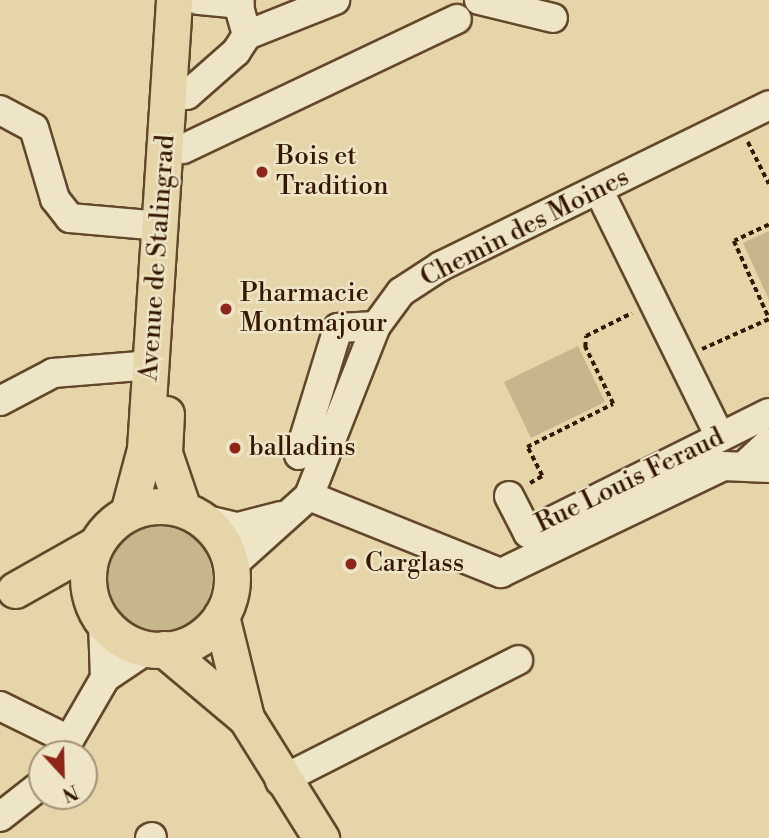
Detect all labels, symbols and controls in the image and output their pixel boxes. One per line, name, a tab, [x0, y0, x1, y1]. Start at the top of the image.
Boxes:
street label: Avenue de Stalingrad	[134, 134, 182, 382]
place label: Bois et Tradition	[276, 141, 388, 202]
street label: Chemin des Moines	[416, 162, 634, 294]
marker: Bois et Tradition	[254, 164, 270, 180]
place label: Pharmacie Montmajour	[240, 278, 387, 340]
marker: Pharmacie Montmajour	[218, 301, 234, 317]
street label: Rue Louis Feraud	[531, 422, 729, 540]
place label: balladins	[249, 432, 356, 464]
marker: balladins	[227, 440, 243, 456]
place label: Carglass	[365, 548, 464, 580]
marker: Carglass	[343, 556, 359, 572]
north arrow	[28, 740, 98, 810]
text: N	[59, 779, 82, 807]

